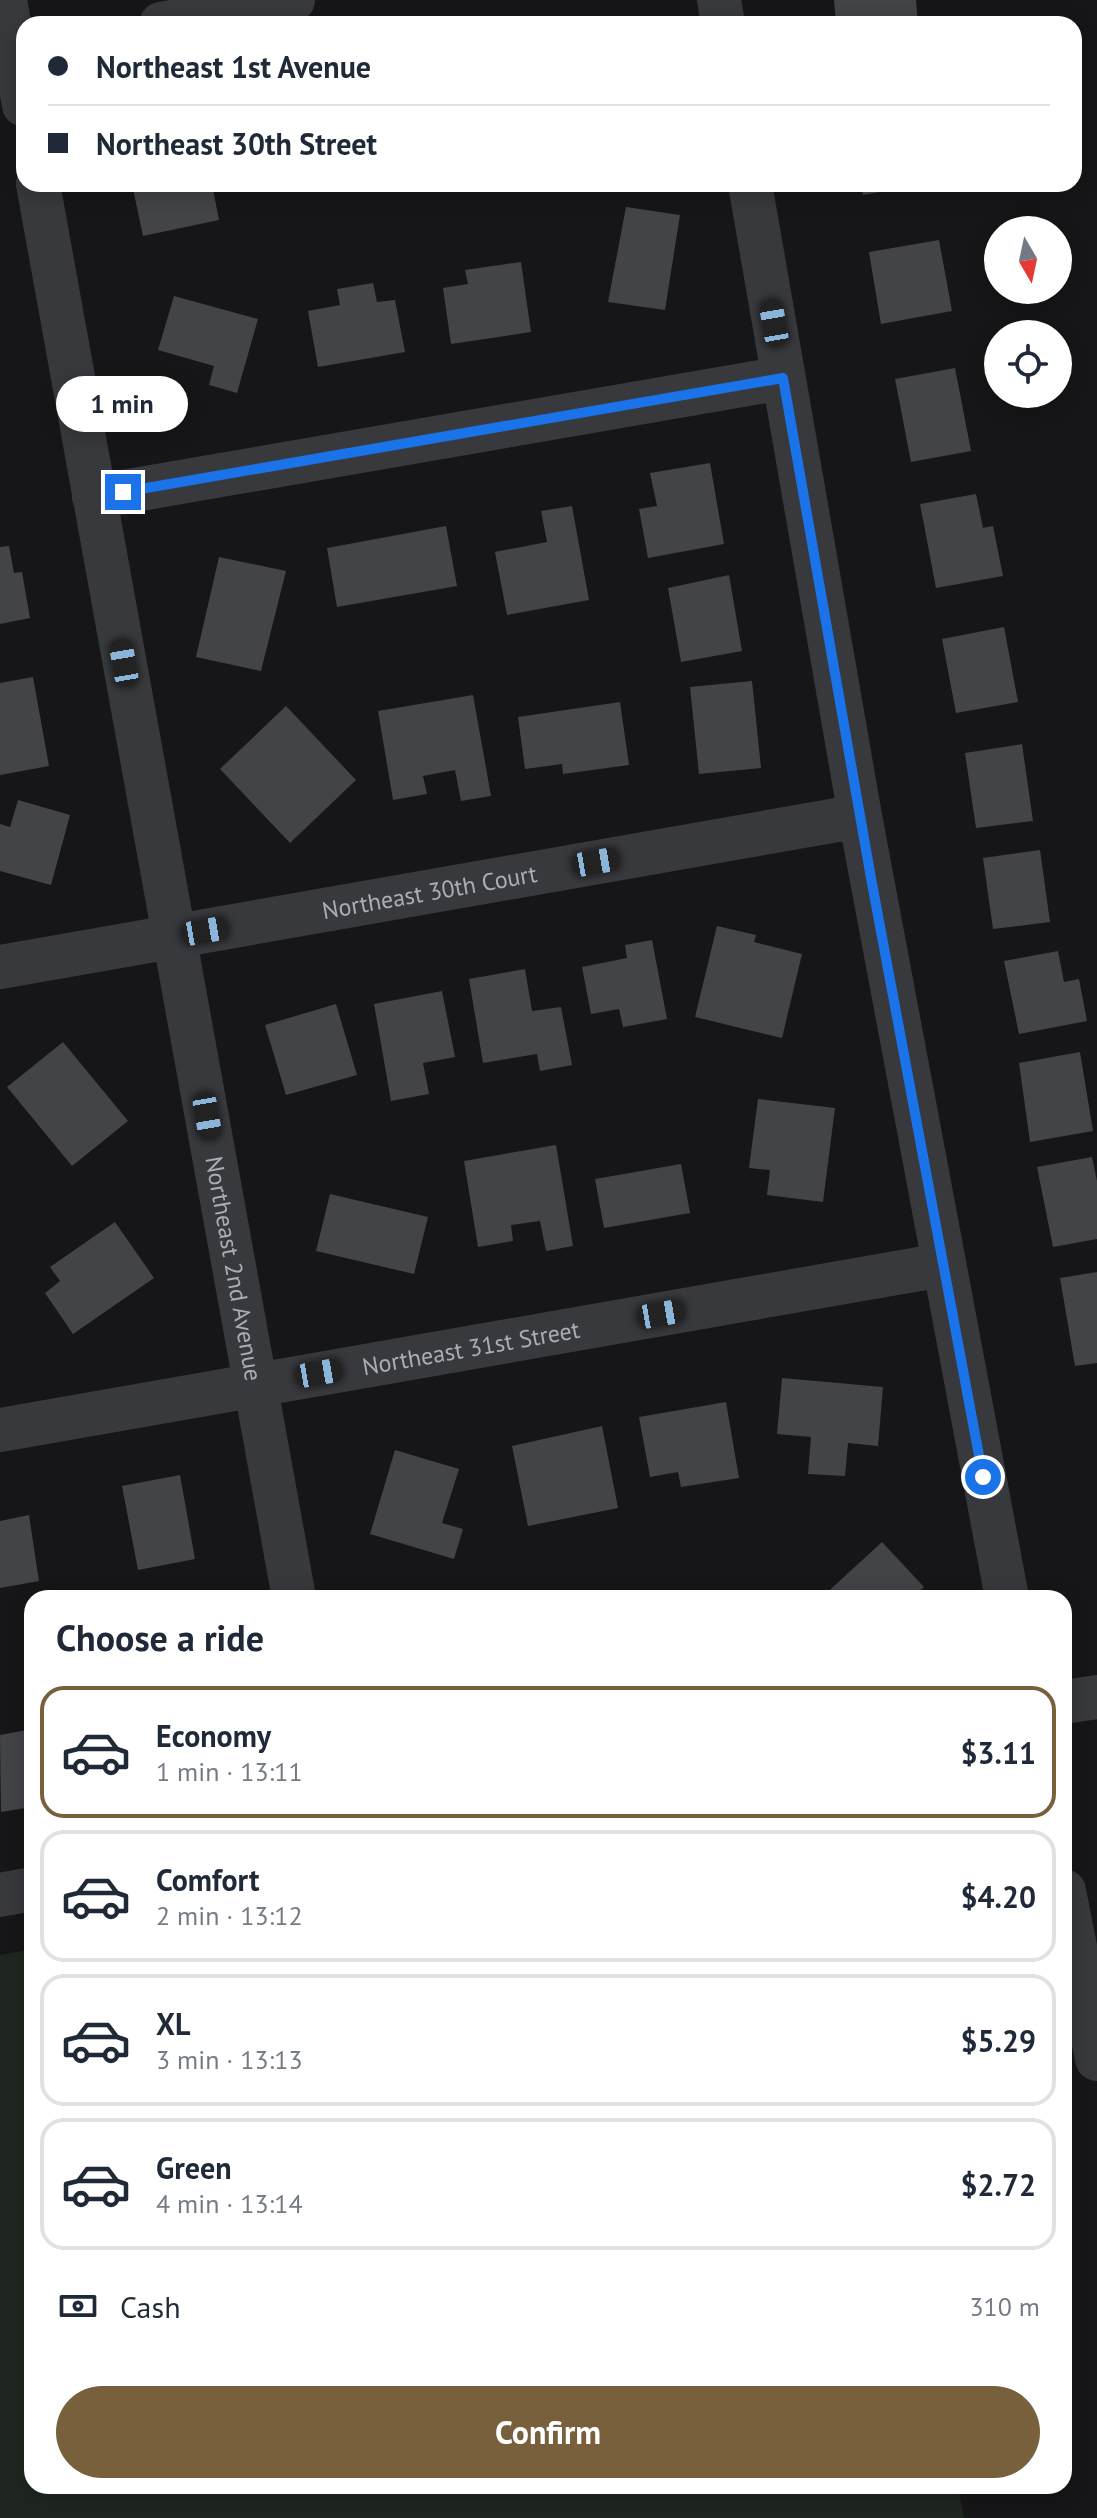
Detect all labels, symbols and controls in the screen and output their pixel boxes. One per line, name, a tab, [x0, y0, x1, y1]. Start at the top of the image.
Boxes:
text: Northeast 1st Avenue	[96, 47, 371, 86]
text: Northeast 30th Street	[96, 124, 377, 163]
north arrow	[984, 216, 1072, 304]
map controls	[984, 216, 1072, 408]
car	[758, 297, 790, 349]
button: locate	[984, 320, 1072, 408]
callout: 1 min	[57, 376, 189, 432]
text: 1 min	[90, 387, 154, 420]
route end	[105, 474, 141, 510]
car	[108, 637, 140, 689]
car	[570, 846, 622, 878]
street label: Northeast 30th Court	[320, 858, 539, 926]
car	[179, 915, 231, 947]
car	[191, 1090, 223, 1142]
street label: Northeast 2nd Avenue	[199, 1154, 270, 1383]
car	[635, 1298, 687, 1330]
street label: Northeast 31st Street	[360, 1313, 582, 1382]
car	[293, 1357, 345, 1389]
route start	[965, 1459, 1001, 1495]
text: Choose a ride	[56, 1614, 264, 1661]
icon: car	[60, 1716, 132, 1788]
text: Economy	[156, 1716, 271, 1755]
text: $3.11	[961, 1733, 1036, 1772]
text: 1 min · 13:11	[156, 1755, 303, 1788]
icon: car	[60, 1860, 132, 1932]
text: Comfort	[156, 1860, 259, 1899]
text: $4.20	[961, 1877, 1036, 1916]
text: 2 min · 13:12	[156, 1899, 303, 1932]
icon: car	[60, 2004, 132, 2076]
text: XL	[156, 2004, 190, 2043]
text: $5.29	[961, 2021, 1036, 2060]
text: 3 min · 13:13	[156, 2043, 303, 2076]
icon: car	[60, 2148, 132, 2220]
text: Green	[156, 2148, 231, 2187]
text: $2.72	[961, 2165, 1036, 2204]
text: 4 min · 13:14	[156, 2187, 303, 2220]
icon: cash	[56, 2284, 100, 2328]
text: Cash	[120, 2287, 181, 2326]
text: 310 m	[969, 2290, 1040, 2323]
button: Confirm	[56, 2386, 1040, 2478]

